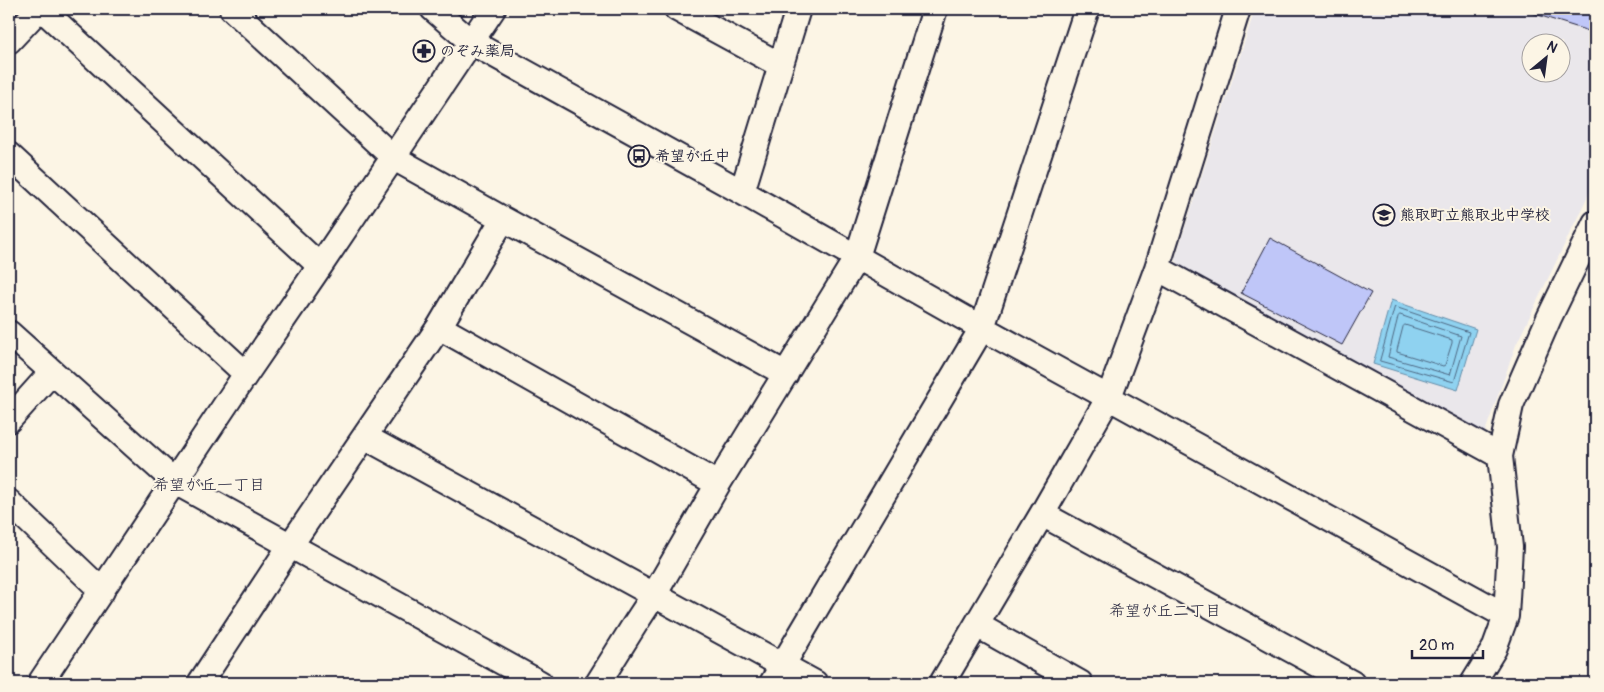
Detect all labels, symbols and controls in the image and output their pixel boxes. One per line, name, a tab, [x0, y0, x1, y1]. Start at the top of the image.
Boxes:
north arrow	[1522, 32, 1572, 82]
text: N	[1544, 37, 1560, 57]
pharmacy icon: のぞみ薬局	[412, 39, 436, 63]
place label: のぞみ薬局	[440, 42, 515, 61]
bus stop icon: 希望が丘中	[627, 144, 651, 168]
place label: 希望が丘中	[655, 147, 730, 166]
school or university icon: 熊取町立熊取北中学校	[1372, 203, 1396, 227]
place label: 熊取町立熊取北中学校	[1400, 206, 1550, 225]
district label: 希望が丘一丁目	[153, 475, 265, 495]
district label: 希望が丘二丁目	[1109, 601, 1221, 621]
scale bar	[1412, 627, 1483, 659]
text: 20 m	[1419, 636, 1454, 655]

